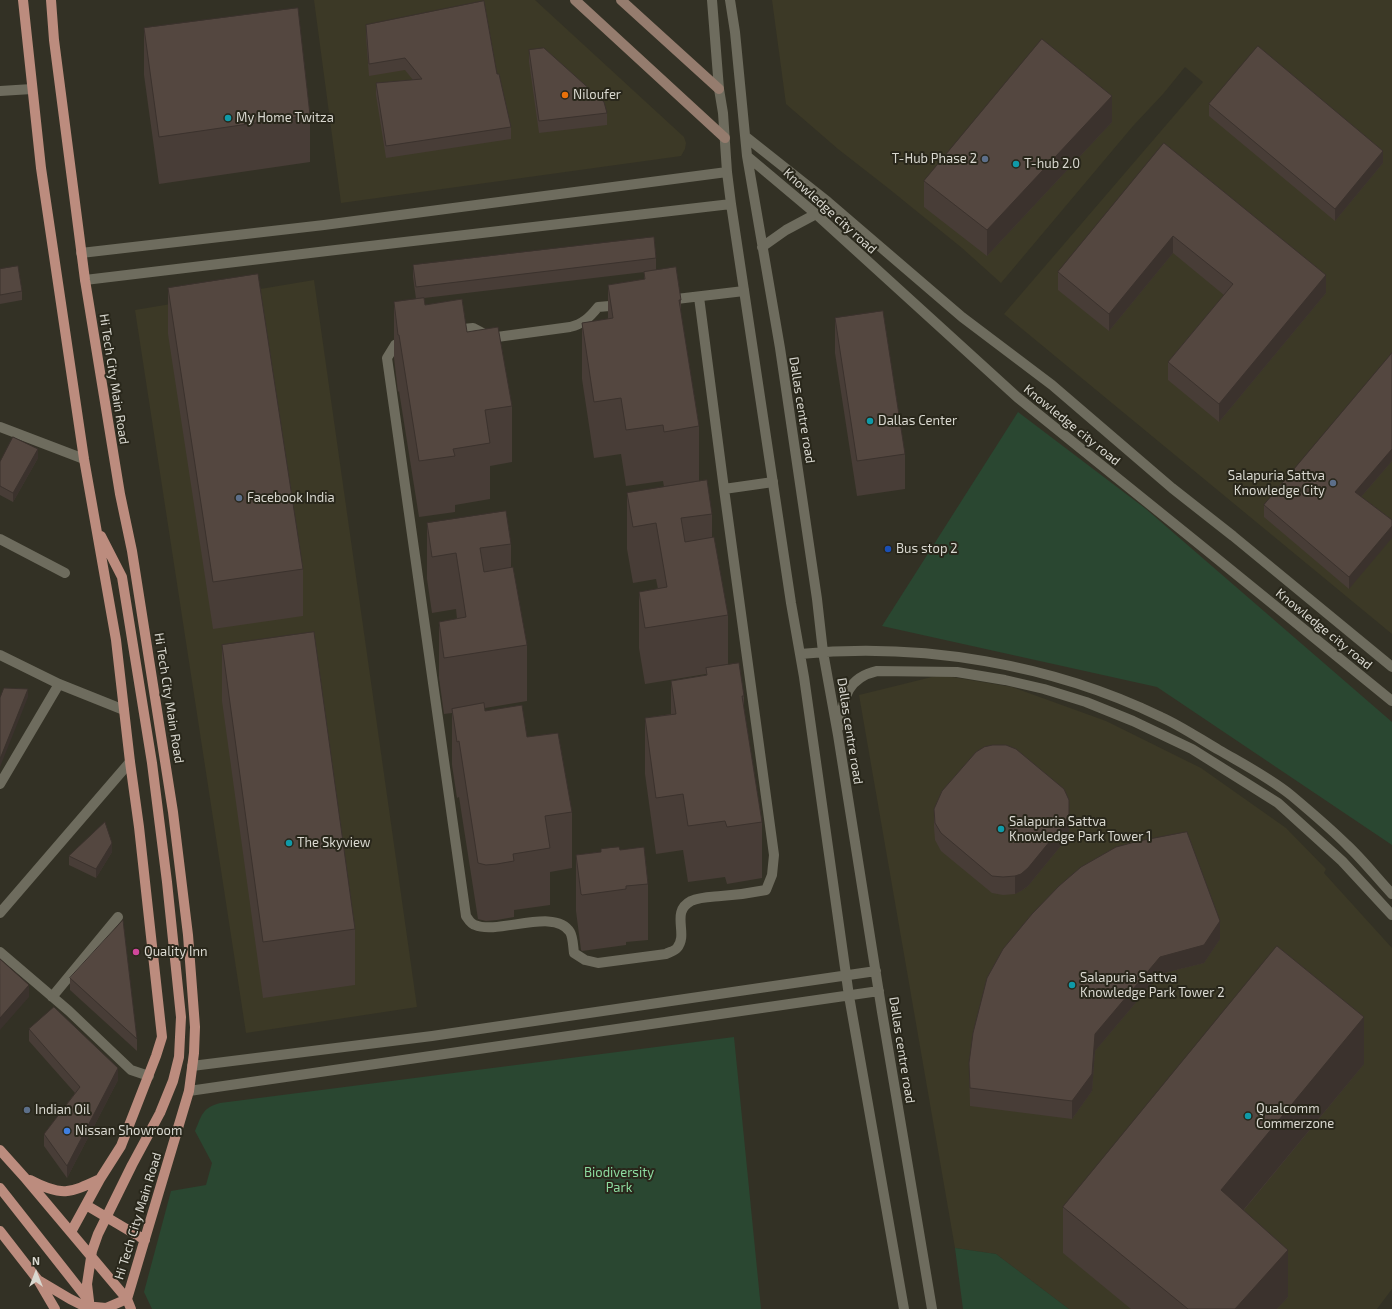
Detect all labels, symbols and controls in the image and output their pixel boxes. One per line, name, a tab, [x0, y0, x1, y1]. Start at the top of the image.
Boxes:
place label: Niloufer	[573, 87, 621, 103]
marker: Niloufer	[560, 90, 570, 100]
place label: My Home Twitza	[236, 110, 334, 126]
marker: My Home Twitza	[223, 113, 233, 123]
place label: T-Hub Phase 2	[892, 151, 977, 167]
marker: T-Hub Phase 2	[980, 154, 990, 164]
place label: T-hub 2.0	[1024, 156, 1080, 172]
marker: T-hub 2.0	[1011, 159, 1021, 169]
street label: Knowledge city road	[780, 165, 880, 257]
street label: Hi Tech City Main Road	[96, 312, 132, 446]
street label: Dallas centre road	[786, 356, 818, 464]
street label: Knowledge city road	[1020, 381, 1124, 469]
place label: Dallas Center	[878, 413, 957, 429]
marker: Dallas Center	[865, 416, 875, 426]
place label: Salapuria Sattva Knowledge City	[1228, 468, 1325, 499]
marker: Salapuria Sattva Knowledge City	[1328, 478, 1338, 488]
place label: Facebook India	[247, 490, 335, 506]
marker: Facebook India	[234, 493, 244, 503]
place label: Bus stop 2	[896, 541, 958, 557]
marker: Bus stop 2	[883, 544, 893, 554]
street label: Knowledge city road	[1272, 585, 1376, 673]
street label: Hi Tech City Main Road	[151, 631, 187, 765]
street label: Dallas centre road	[834, 677, 866, 785]
place label: Salapuria Sattva Knowledge Park Tower 1	[1009, 814, 1152, 845]
marker: Salapuria Sattva Knowledge Park Tower 1	[996, 824, 1006, 834]
place label: The Skyview	[297, 835, 371, 851]
marker: The Skyview	[284, 838, 294, 848]
place label: Quality Inn	[144, 944, 208, 960]
marker: Quality Inn	[131, 947, 141, 957]
place label: Salapuria Sattva Knowledge Park Tower 2	[1080, 970, 1225, 1001]
marker: Salapuria Sattva Knowledge Park Tower 2	[1067, 980, 1077, 990]
street label: Dallas centre road	[886, 996, 918, 1104]
place label: Qualcomm Commerzone	[1256, 1101, 1334, 1132]
place label: Indian Oil	[35, 1102, 90, 1118]
marker: Indian Oil	[22, 1105, 32, 1115]
marker: Qualcomm Commerzone	[1243, 1111, 1253, 1121]
place label: Nissan Showroom	[75, 1123, 182, 1139]
marker: Nissan Showroom	[62, 1126, 72, 1136]
street label: Hi Tech City Main Road	[111, 1151, 165, 1281]
park label: Biodiversity Park	[584, 1165, 654, 1196]
north arrow	[16, 1253, 56, 1293]
text: N	[32, 1254, 40, 1267]

